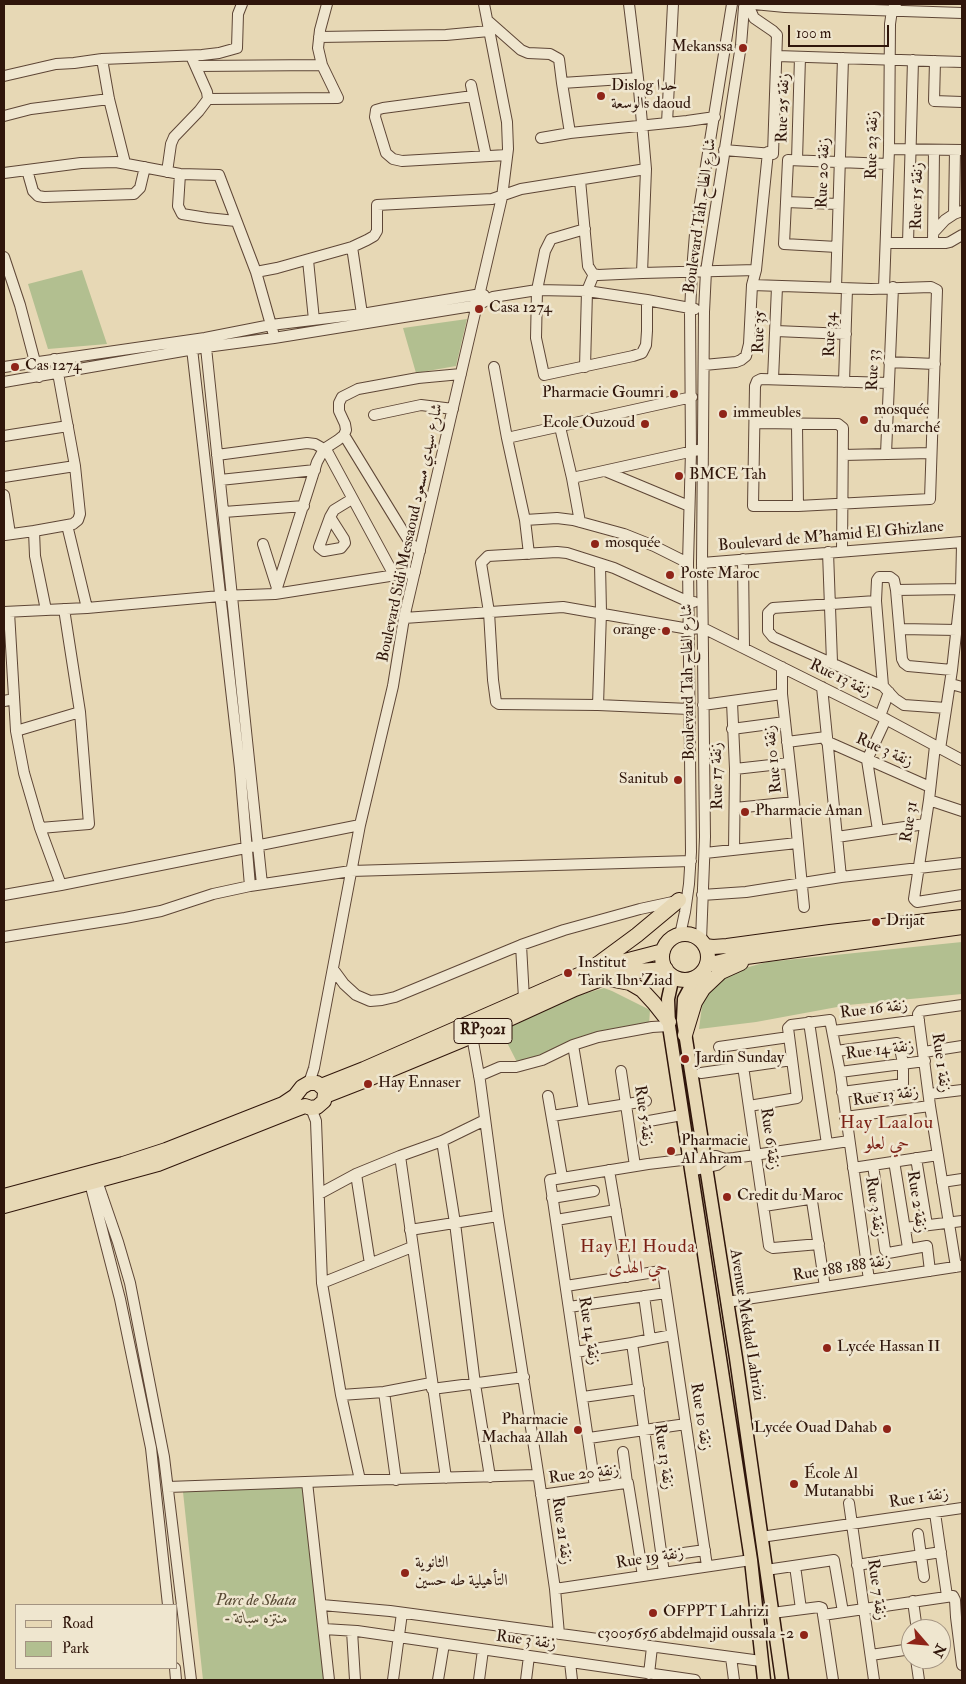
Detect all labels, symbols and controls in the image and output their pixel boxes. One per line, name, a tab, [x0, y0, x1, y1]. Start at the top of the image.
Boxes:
scale bar	[791, 15, 892, 47]
text: 100 m	[796, 24, 831, 43]
place label: Mekanssa	[671, 38, 733, 58]
marker: Mekanssa	[737, 42, 749, 54]
street label: Rue 25 زنقة	[773, 73, 795, 143]
place label: Dislog حدا الوسعةs daoud	[611, 77, 691, 115]
marker: Dislog حدا الوسعةs daoud	[595, 90, 607, 102]
street label: Rue 23 زنقة	[863, 110, 883, 180]
street label: Boulevard Tah شارع الطاح	[681, 137, 721, 295]
street label: Rue 20 زنقة	[813, 137, 835, 209]
street label: Rue 15 زنقة	[908, 162, 928, 230]
place label: Casa 1274	[489, 299, 552, 319]
marker: Casa 1274	[473, 303, 485, 315]
street label: Rue 35	[750, 310, 770, 354]
street label: Rue 34	[821, 313, 841, 357]
street label: Rue 33	[864, 349, 884, 391]
place label: Cas 1274	[25, 357, 81, 377]
marker: Cas 1274	[9, 361, 21, 373]
place label: Pharmacie Goumri	[542, 384, 664, 404]
marker: Pharmacie Goumri	[668, 388, 680, 400]
place label: mosquée du marché	[874, 401, 940, 439]
street label: Boulevard Sidi Messaoud شارع سيدي مسعود	[374, 402, 448, 664]
place label: immeubles	[733, 404, 801, 424]
marker: immeubles	[717, 408, 729, 420]
place label: Ecole Ouzoud	[542, 414, 635, 434]
marker: mosquée du marché	[858, 414, 870, 426]
marker: Ecole Ouzoud	[639, 418, 651, 430]
place label: BMCE Tah	[689, 466, 766, 486]
marker: BMCE Tah	[673, 470, 685, 482]
street label: Boulevard de M'hamid El Ghizlane	[717, 518, 945, 556]
place label: mosquée	[605, 534, 661, 554]
marker: mosquée	[589, 538, 601, 550]
place label: Poste Maroc	[680, 565, 759, 585]
marker: Poste Maroc	[664, 569, 676, 581]
street label: Boulevard Tah شارع الطاح	[678, 604, 700, 760]
place label: orange	[613, 621, 656, 641]
marker: orange	[660, 625, 672, 637]
street label: Rue 13 زنقة	[806, 656, 874, 702]
street label: Rue 10 زنقة	[761, 724, 787, 794]
street label: Rue 3 زنقة	[852, 730, 916, 772]
street label: Rue 17 زنقة	[708, 742, 728, 810]
place label: Sanitub	[619, 770, 668, 790]
marker: Sanitub	[672, 774, 684, 786]
street label: Rue 31	[897, 800, 923, 844]
place label: Pharmacie Aman	[755, 802, 862, 822]
marker: Pharmacie Aman	[739, 806, 751, 818]
place label: Drijat	[886, 912, 925, 932]
marker: Drijat	[870, 916, 882, 928]
place label: Institut Tarik Ibn Ziad	[578, 954, 673, 992]
marker: Institut Tarik Ibn Ziad	[562, 967, 574, 979]
street label: Rue 16 زنقة	[839, 996, 909, 1024]
road number: RP3021	[454, 1018, 512, 1044]
street label: Rue 1 زنقة	[926, 1032, 954, 1094]
street label: Rue 14 زنقة	[845, 1037, 915, 1065]
place label: Jardin Sunday	[695, 1049, 784, 1069]
marker: Jardin Sunday	[679, 1053, 691, 1065]
place label: Hay Ennaser	[378, 1074, 461, 1094]
marker: Hay Ennaser	[362, 1078, 374, 1090]
street label: Rue 13 زنقة	[852, 1083, 920, 1111]
street label: Rue 5 زنقة	[629, 1084, 657, 1148]
street label: Rue 6 زنقة	[755, 1107, 783, 1171]
district label: Hay Laalou حي لعلو	[839, 1113, 935, 1156]
place label: Pharmacie Al Ahram	[681, 1132, 748, 1170]
marker: Pharmacie Al Ahram	[665, 1145, 677, 1157]
street label: Rue 2 زنقة	[902, 1170, 930, 1234]
street label: Rue 3 زنقة	[860, 1176, 888, 1238]
place label: Credit du Maroc	[737, 1187, 843, 1207]
marker: Credit du Maroc	[721, 1191, 733, 1203]
district label: Hay El Houda حي الهدى	[579, 1237, 697, 1280]
street label: Avenue Mekdad Lahrizi	[725, 1248, 767, 1402]
street label: Rue 188 زنقة 188	[791, 1252, 893, 1286]
street label: Rue 14 زنقة	[573, 1295, 603, 1367]
place label: Lycée Hassan II	[837, 1338, 940, 1358]
marker: Lycée Hassan II	[821, 1342, 833, 1354]
street label: Rue 10 زنقة	[685, 1382, 715, 1452]
place label: Pharmacie Machaa Allah	[481, 1411, 568, 1449]
place label: Lycée Ouad Dahab	[754, 1419, 877, 1439]
street label: Rue 13 زنقة	[649, 1423, 677, 1491]
marker: Lycée Ouad Dahab	[881, 1423, 893, 1435]
marker: Pharmacie Machaa Allah	[572, 1424, 584, 1436]
street label: Rue 20 زنقة	[548, 1461, 620, 1489]
place label: École Al Mutanabbi	[804, 1465, 874, 1503]
marker: École Al Mutanabbi	[788, 1478, 800, 1490]
street label: Rue 1 زنقة	[888, 1485, 950, 1513]
street label: Rue 21 زنقة	[547, 1496, 575, 1566]
street label: Rue 19 زنقة	[615, 1544, 685, 1574]
place label: الثانوية التأهيلية طه حسين	[415, 1554, 508, 1592]
street label: Rue 7 زنقة	[862, 1558, 890, 1622]
marker: الثانوية التأهيلية طه حسين	[399, 1567, 411, 1579]
park label: Parc de Sbata - منتزه سباتة	[215, 1592, 297, 1630]
place label: OFPPT Lahrizi	[663, 1603, 769, 1623]
legend	[15, 1604, 178, 1669]
marker: OFPPT Lahrizi	[647, 1607, 659, 1619]
text: Road	[62, 1614, 93, 1633]
north arrow	[901, 1619, 951, 1669]
place label: c3005656 abdelmajid oussala -2	[598, 1625, 794, 1645]
street label: Rue 3 زنقة	[495, 1627, 557, 1655]
marker: c3005656 abdelmajid oussala -2	[798, 1629, 810, 1641]
text: Park	[62, 1639, 89, 1658]
text: N	[929, 1641, 949, 1660]

